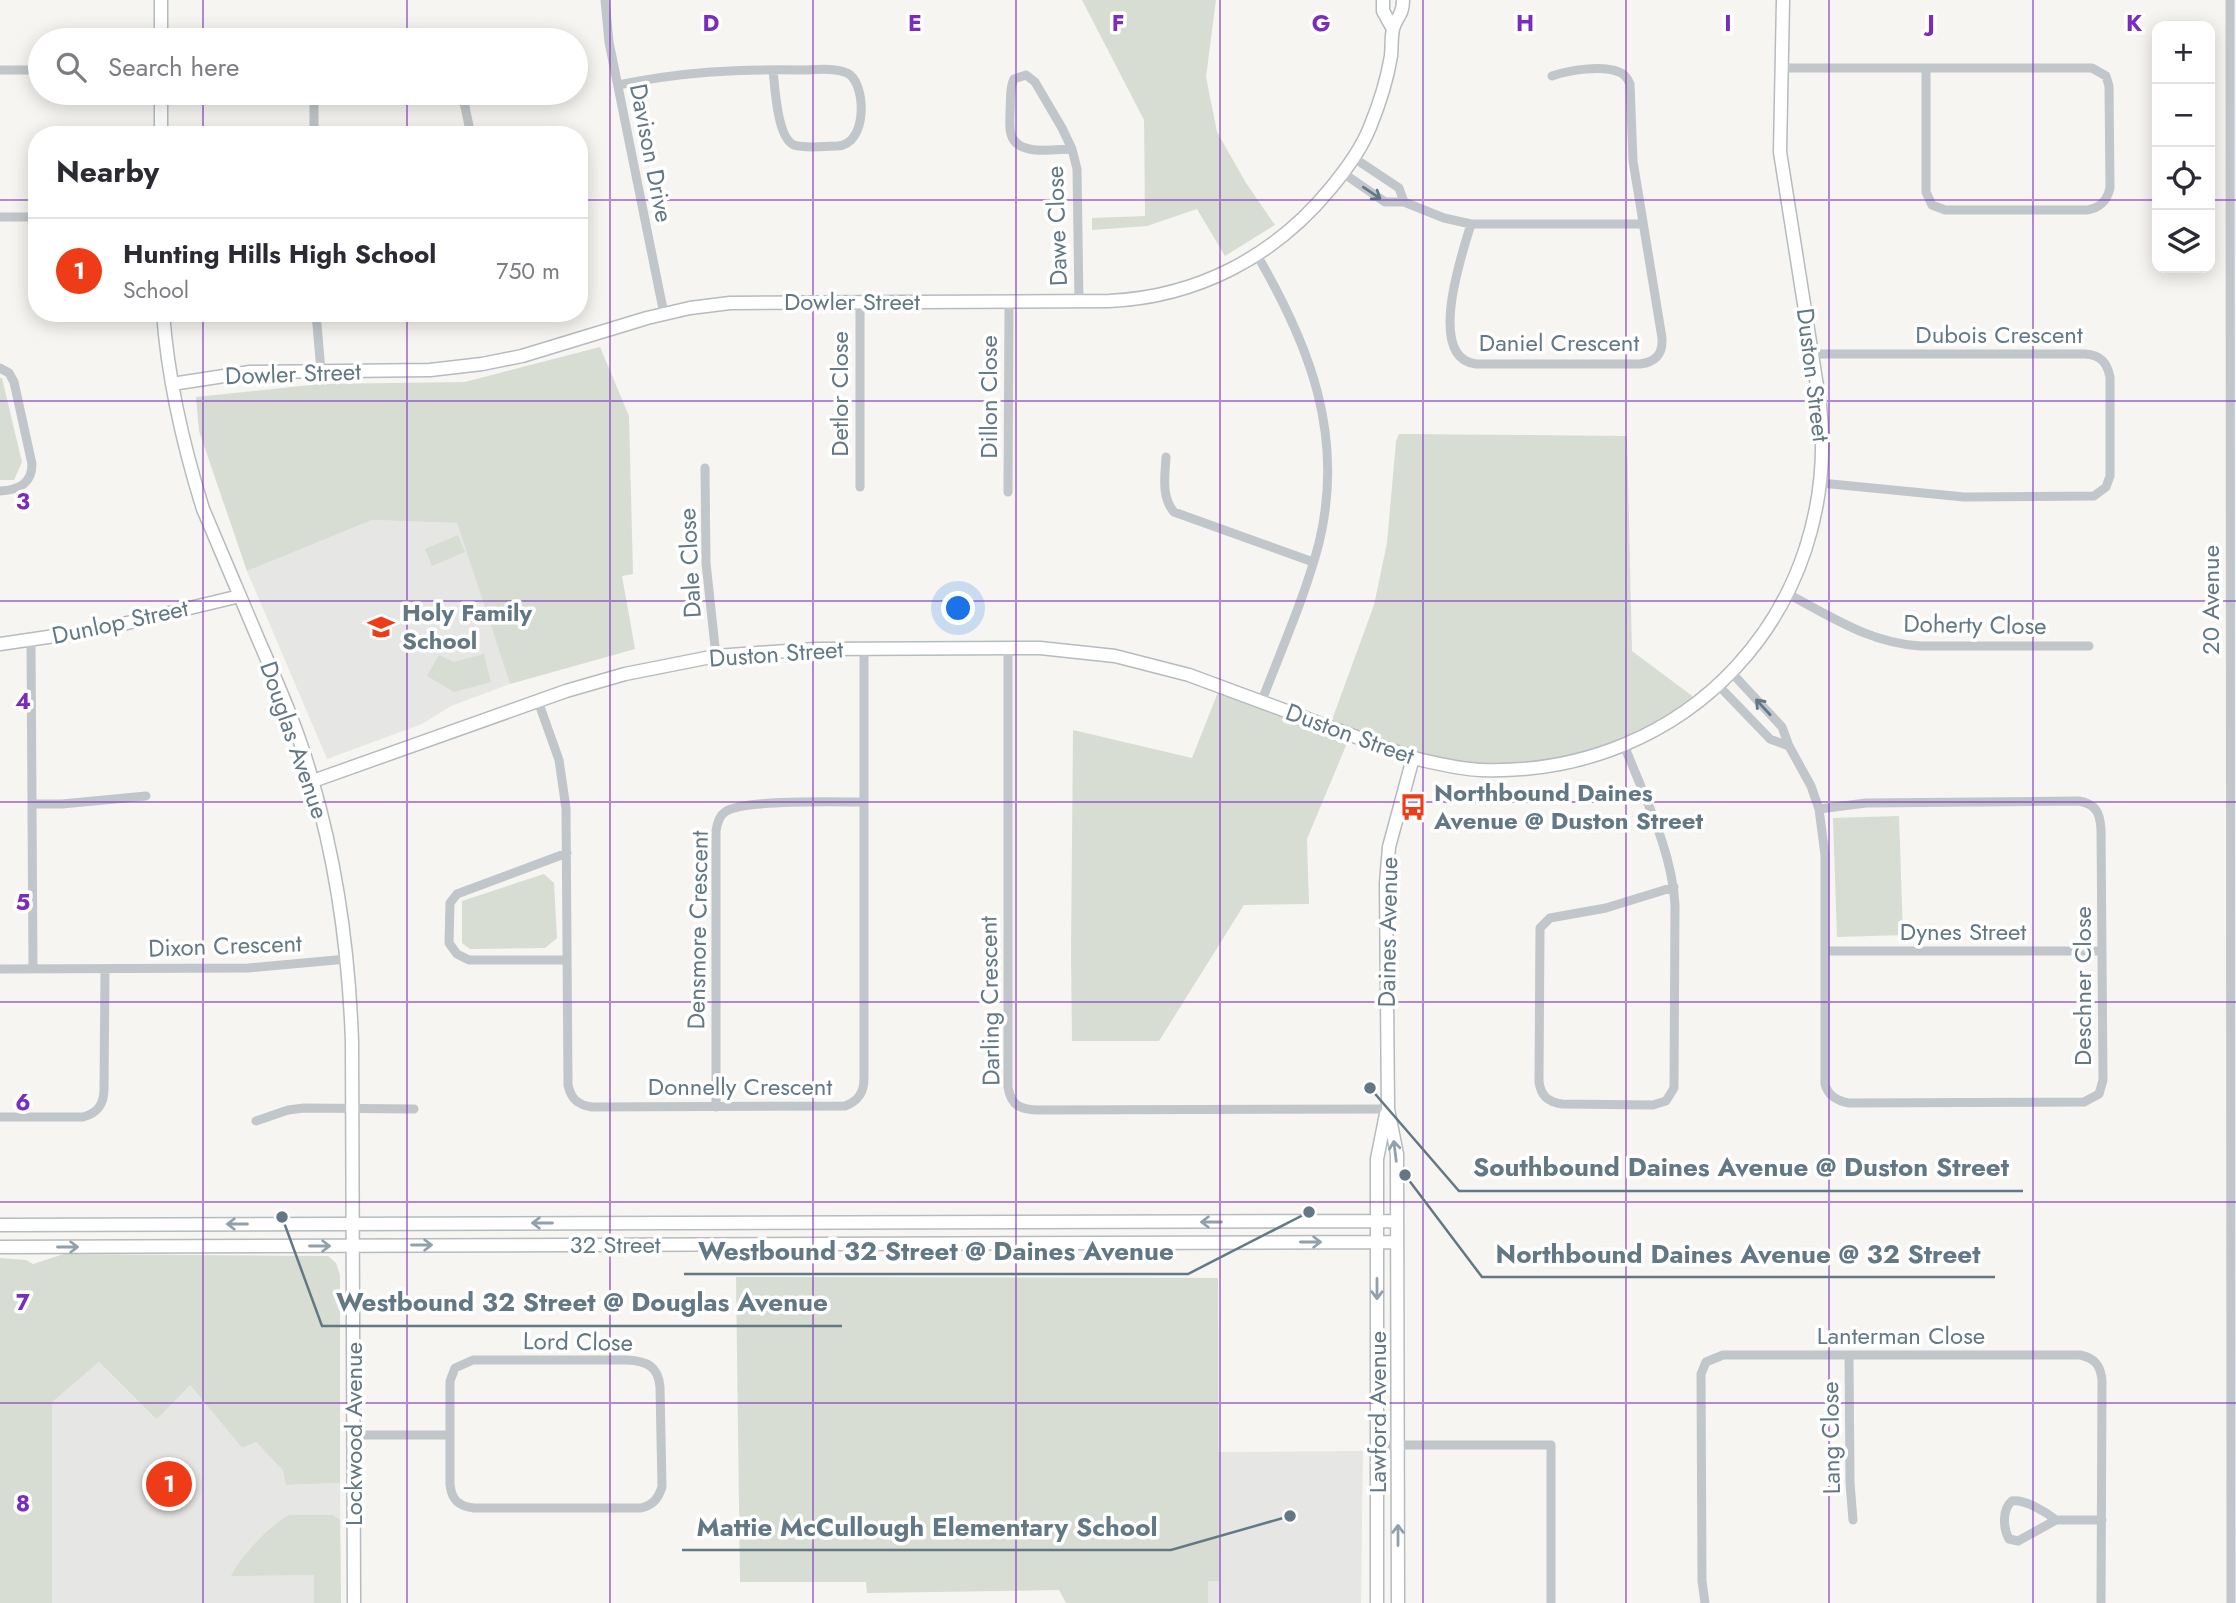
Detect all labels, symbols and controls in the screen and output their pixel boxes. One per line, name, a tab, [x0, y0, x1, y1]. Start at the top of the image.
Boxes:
text: D	[703, 6, 720, 40]
text: E	[908, 6, 922, 40]
text: F	[1112, 6, 1124, 40]
text: G	[1312, 6, 1330, 40]
text: H	[1516, 6, 1534, 40]
text: I	[1724, 6, 1732, 40]
text: J	[1923, 6, 1935, 40]
text: K	[2126, 6, 2143, 40]
map controls	[2152, 21, 2215, 273]
button: +	[2152, 21, 2215, 84]
search box	[28, 28, 588, 105]
icon: search	[52, 48, 90, 86]
text: Search here	[108, 48, 240, 86]
street label: Davison Drive	[621, 81, 682, 225]
button: −	[2152, 84, 2215, 147]
button: locate	[2152, 147, 2215, 210]
text: Nearby	[56, 150, 159, 193]
street label: Dawe Close	[1037, 165, 1076, 287]
one-way arrow	[1362, 185, 1381, 200]
button: layers	[2152, 210, 2215, 273]
text: Hunting Hills High School	[123, 235, 436, 273]
text: 1	[73, 254, 85, 288]
text: 750 m	[496, 254, 560, 288]
text: School	[123, 273, 189, 307]
street label: Dowler Street	[784, 284, 920, 319]
street label: Duston Street	[1788, 306, 1839, 444]
street label: Dubois Crescent	[1915, 317, 2083, 352]
street label: Daniel Crescent	[1479, 325, 1639, 360]
street label: Detlor Close	[822, 331, 857, 457]
street label: Dillon Close	[971, 335, 1006, 459]
street label: Dowler Street	[224, 354, 362, 393]
text: 3	[16, 484, 30, 518]
street label: Dale Close	[669, 507, 710, 619]
street label: 20 Avenue	[2193, 545, 2228, 655]
street label: Dunlop Street	[49, 590, 191, 653]
your location	[941, 591, 975, 625]
place label: Holy Family School	[402, 595, 532, 658]
street label: Doherty Close	[1903, 606, 2047, 643]
school or university icon: Holy Family School	[366, 612, 396, 642]
street label: Duston Street	[708, 631, 845, 676]
street label: Douglas Avenue	[251, 656, 338, 823]
text: 4	[15, 684, 31, 718]
street label: Duston Street	[1281, 694, 1420, 773]
one-way arrow	[1755, 699, 1772, 716]
place label: Northbound Daines Avenue @ Duston Street	[1433, 775, 1703, 838]
bus stop icon: Northbound Daines Avenue @ Duston Street	[1398, 792, 1428, 822]
street label: Densmore Crescent	[678, 830, 717, 1030]
street label: Daines Avenue	[1369, 856, 1406, 1008]
text: 5	[16, 885, 30, 919]
street label: Deschner Close	[2065, 906, 2100, 1066]
street label: Dynes Street	[1900, 914, 2026, 949]
street label: Darling Crescent	[971, 916, 1008, 1086]
street label: Dixon Crescent	[148, 925, 303, 966]
street label: Donnelly Crescent	[648, 1069, 832, 1104]
text: 6	[15, 1085, 31, 1119]
one-way arrow	[1389, 1140, 1402, 1162]
callout: Southbound Daines Avenue @ Duston Street	[1459, 1144, 2023, 1191]
text: Southbound Daines Avenue @ Duston Street	[1473, 1148, 2010, 1186]
one-way arrow	[1199, 1215, 1222, 1228]
one-way arrow	[531, 1216, 554, 1230]
one-way arrow	[225, 1217, 248, 1231]
street label: 32 Street	[569, 1227, 661, 1262]
callout: Westbound 32 Street @ Daines Avenue	[684, 1227, 1188, 1274]
callout: Northbound Daines Avenue @ 32 Street	[1482, 1230, 1995, 1277]
text: Westbound 32 Street @ Daines Avenue	[698, 1232, 1174, 1270]
one-way arrow	[1300, 1235, 1323, 1249]
text: Northbound Daines Avenue @ 32 Street	[1496, 1235, 1981, 1273]
one-way arrow	[411, 1238, 434, 1252]
one-way arrow	[308, 1239, 331, 1253]
one-way arrow	[56, 1240, 79, 1254]
one-way arrow	[1370, 1278, 1384, 1301]
callout: Westbound 32 Street @ Douglas Avenue	[322, 1279, 842, 1326]
text: Westbound 32 Street @ Douglas Avenue	[336, 1283, 828, 1321]
text: 7	[16, 1285, 30, 1319]
street label: Lanterman Close	[1817, 1318, 1985, 1353]
street label: Lord Close	[523, 1323, 633, 1360]
street label: Lawford Avenue	[1360, 1331, 1395, 1493]
street label: Lockwood Avenue	[336, 1342, 371, 1526]
street label: Lang Close	[1812, 1381, 1849, 1495]
pin: 1	[146, 1458, 192, 1510]
text: 8	[16, 1486, 30, 1520]
callout: Mattie McCullough Elementary School	[682, 1503, 1171, 1550]
text: Mattie McCullough Elementary School	[696, 1508, 1158, 1546]
one-way arrow	[1391, 1524, 1405, 1547]

